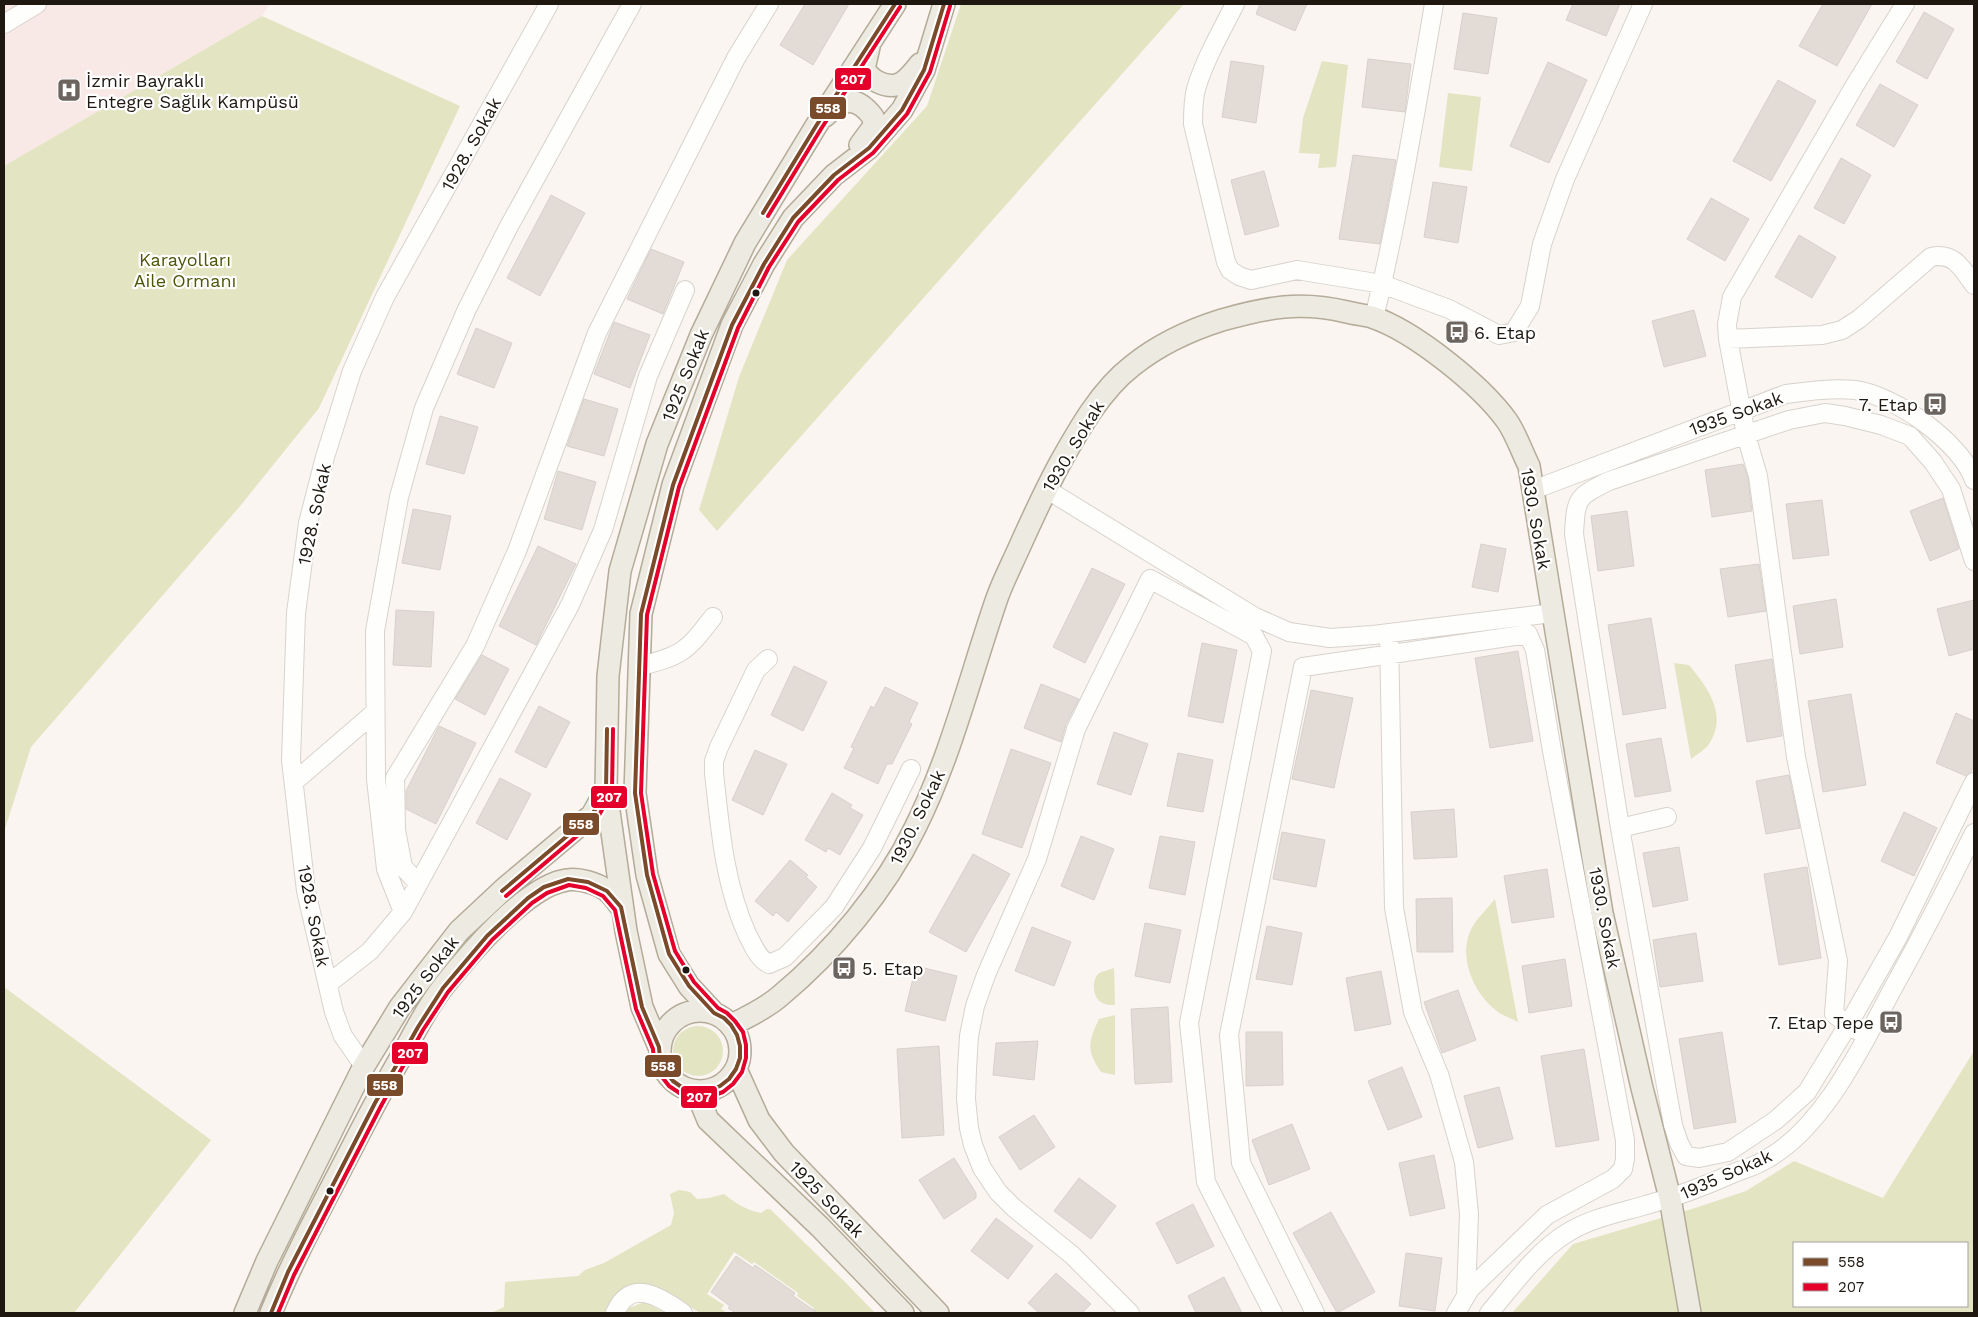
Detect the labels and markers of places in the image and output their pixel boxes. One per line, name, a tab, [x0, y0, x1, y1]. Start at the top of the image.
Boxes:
place label: İzmir Bayraklı Entegre Sağlık Kampüsü	[86, 70, 299, 112]
hospital icon: İzmir Bayraklı Entegre Sağlık Kampüsü	[56, 77, 82, 103]
unlabelled marker	[751, 288, 761, 298]
bus stop icon: 6. Etap	[1444, 319, 1470, 345]
place label: 6. Etap	[1474, 322, 1536, 343]
bus stop icon: 7. Etap	[1922, 391, 1948, 417]
place label: 7. Etap	[1859, 394, 1918, 415]
bus stop icon: 5. Etap	[831, 955, 857, 981]
place label: 5. Etap	[862, 958, 924, 979]
unlabelled marker	[681, 965, 691, 975]
bus stop icon: 7. Etap Tepe	[1878, 1009, 1904, 1035]
place label: 7. Etap Tepe	[1768, 1012, 1874, 1033]
unlabelled marker	[325, 1186, 335, 1196]

